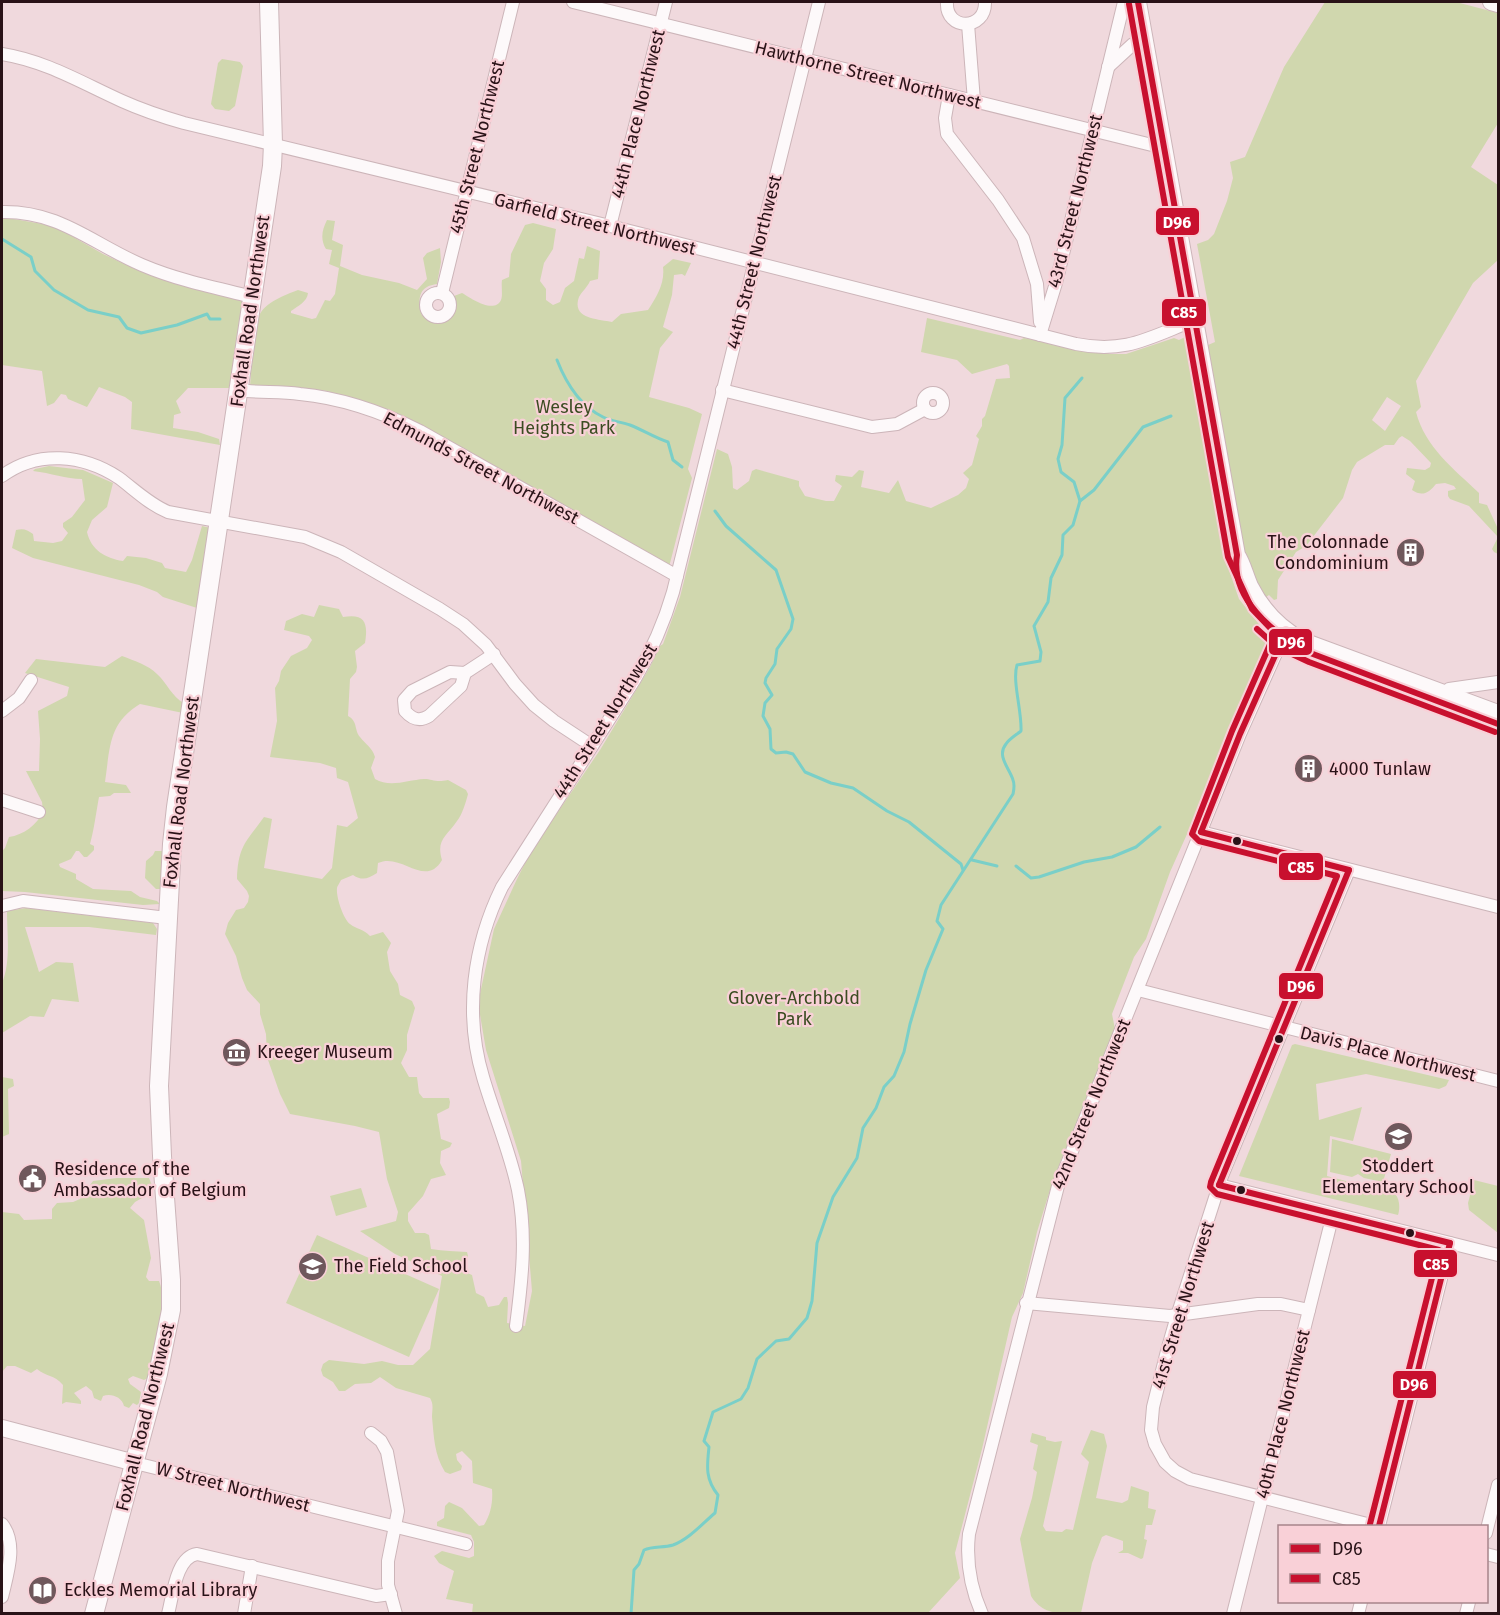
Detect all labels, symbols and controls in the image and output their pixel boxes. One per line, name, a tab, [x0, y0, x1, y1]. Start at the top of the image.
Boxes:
street label: 44th Place Northwest	[606, 27, 670, 201]
street label: Hawthorne Street Northwest	[753, 36, 984, 114]
street label: 45th Street Northwest	[445, 57, 509, 236]
street label: 43rd Street Northwest	[1043, 111, 1107, 290]
street label: 44th Street Northwest	[722, 172, 786, 352]
street label: Garfield Street Northwest	[492, 188, 699, 260]
line badge: D96	[1155, 207, 1200, 236]
street label: Foxhall Road Northwest	[226, 213, 274, 408]
text: D96	[1163, 213, 1191, 232]
line badge: C85	[1161, 298, 1207, 327]
text: C85	[1171, 303, 1198, 322]
park label: Wesley Heights Park	[513, 396, 616, 439]
street label: Edmunds Street Northwest	[379, 407, 583, 529]
place label: The Colonnade Condominium	[1267, 531, 1389, 574]
building icon: The Colonnade Condominium	[1394, 536, 1426, 568]
line badge: D96	[1268, 628, 1313, 656]
text: D96	[1277, 633, 1305, 652]
street label: 44th Street Northwest	[548, 639, 662, 803]
street label: Foxhall Road Northwest	[158, 694, 204, 889]
building icon: 4000 Tunlaw	[1292, 753, 1324, 785]
place label: 4000 Tunlaw	[1329, 758, 1431, 780]
unlabelled marker	[1231, 835, 1243, 847]
line badge: C85	[1278, 852, 1324, 881]
text: C85	[1288, 858, 1315, 877]
line badge: D96	[1278, 972, 1324, 1000]
text: D96	[1287, 977, 1315, 996]
park label: Glover-Archbold Park	[728, 987, 860, 1030]
street label: 42nd Street Northwest	[1047, 1015, 1136, 1193]
street label: Davis Place Northwest	[1298, 1021, 1479, 1087]
unlabelled marker	[1273, 1033, 1285, 1045]
museum icon: Kreeger Museum	[220, 1036, 252, 1068]
place label: Kreeger Museum	[257, 1041, 393, 1063]
school or university icon: Stoddert Elementary School	[1382, 1121, 1414, 1153]
place label: Stoddert Elementary School	[1322, 1155, 1474, 1198]
place label: Residence of the Ambassador of Belgium	[54, 1158, 247, 1201]
public building icon: Residence of the Ambassador of Belgium	[17, 1163, 49, 1195]
unlabelled marker	[1235, 1184, 1247, 1196]
street label: 41st Street Northwest	[1147, 1218, 1219, 1391]
unlabelled marker	[1404, 1227, 1416, 1239]
line badge: C85	[1413, 1249, 1458, 1278]
school or university icon: The Field School	[297, 1250, 329, 1282]
place label: The Field School	[334, 1255, 468, 1277]
text: C85	[1423, 1255, 1450, 1274]
street label: Foxhall Road Northwest	[111, 1320, 179, 1514]
street label: 40th Place Northwest	[1251, 1326, 1315, 1501]
line badge: D96	[1392, 1370, 1437, 1399]
text: D96	[1400, 1375, 1428, 1394]
street label: W Street Northwest	[154, 1457, 313, 1517]
legend	[1278, 1525, 1488, 1603]
text: D96	[1332, 1538, 1363, 1560]
text: C85	[1332, 1568, 1361, 1590]
library icon: Eckles Memorial Library	[27, 1574, 59, 1606]
place label: Eckles Memorial Library	[64, 1579, 257, 1601]

